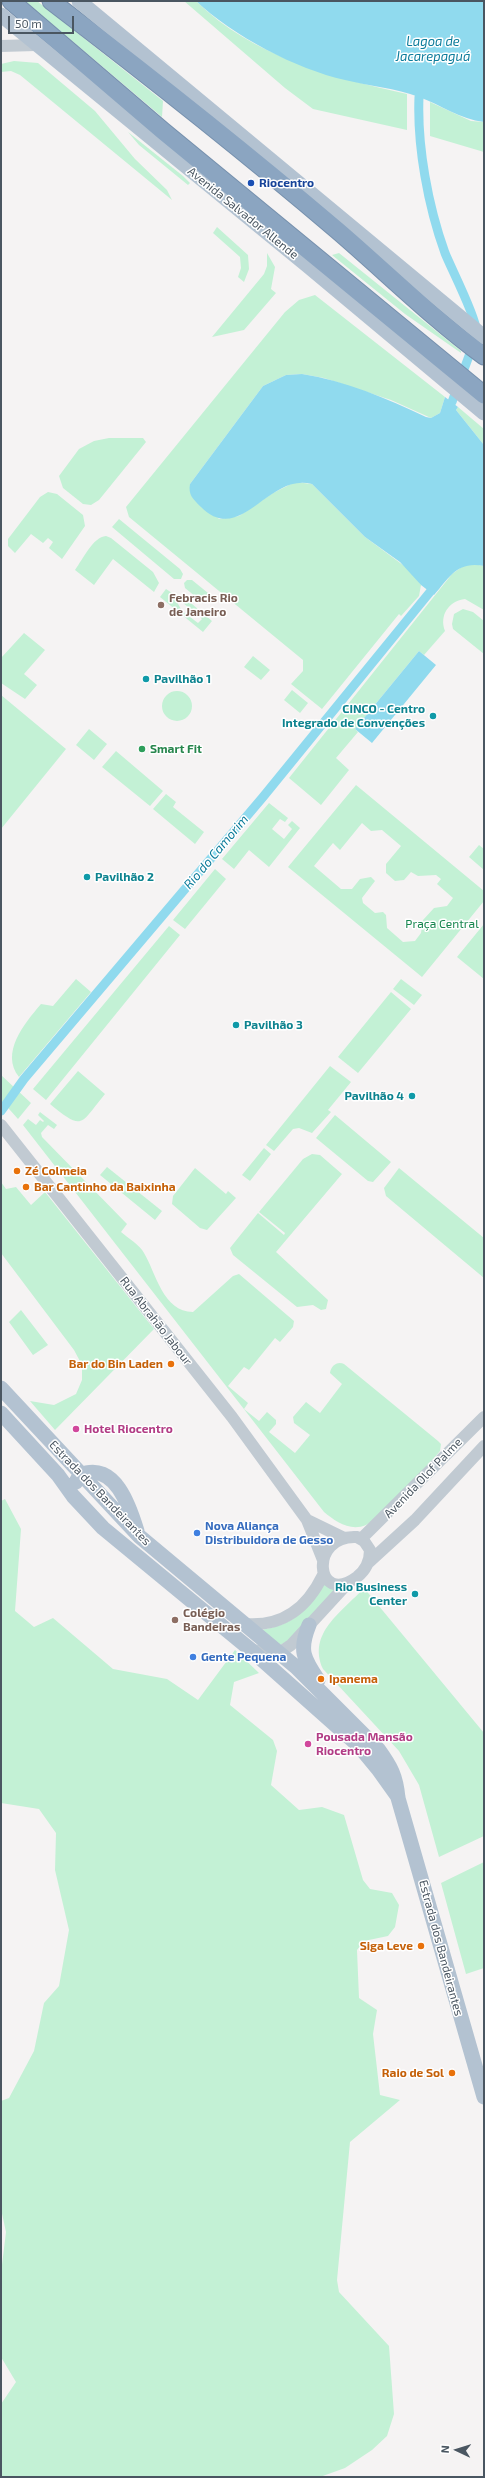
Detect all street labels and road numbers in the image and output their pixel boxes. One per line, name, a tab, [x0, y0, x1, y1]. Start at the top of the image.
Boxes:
street label: Avenida Salvador Allende	[185, 164, 301, 262]
street label: Rua Abrahão Jabour	[117, 1274, 195, 1368]
street label: Avenida Olof Palme	[381, 1435, 465, 1521]
street label: Estrada dos Bandeirantes	[46, 1438, 154, 1548]
street label: Estrada dos Bandeirantes	[416, 1878, 466, 2018]

